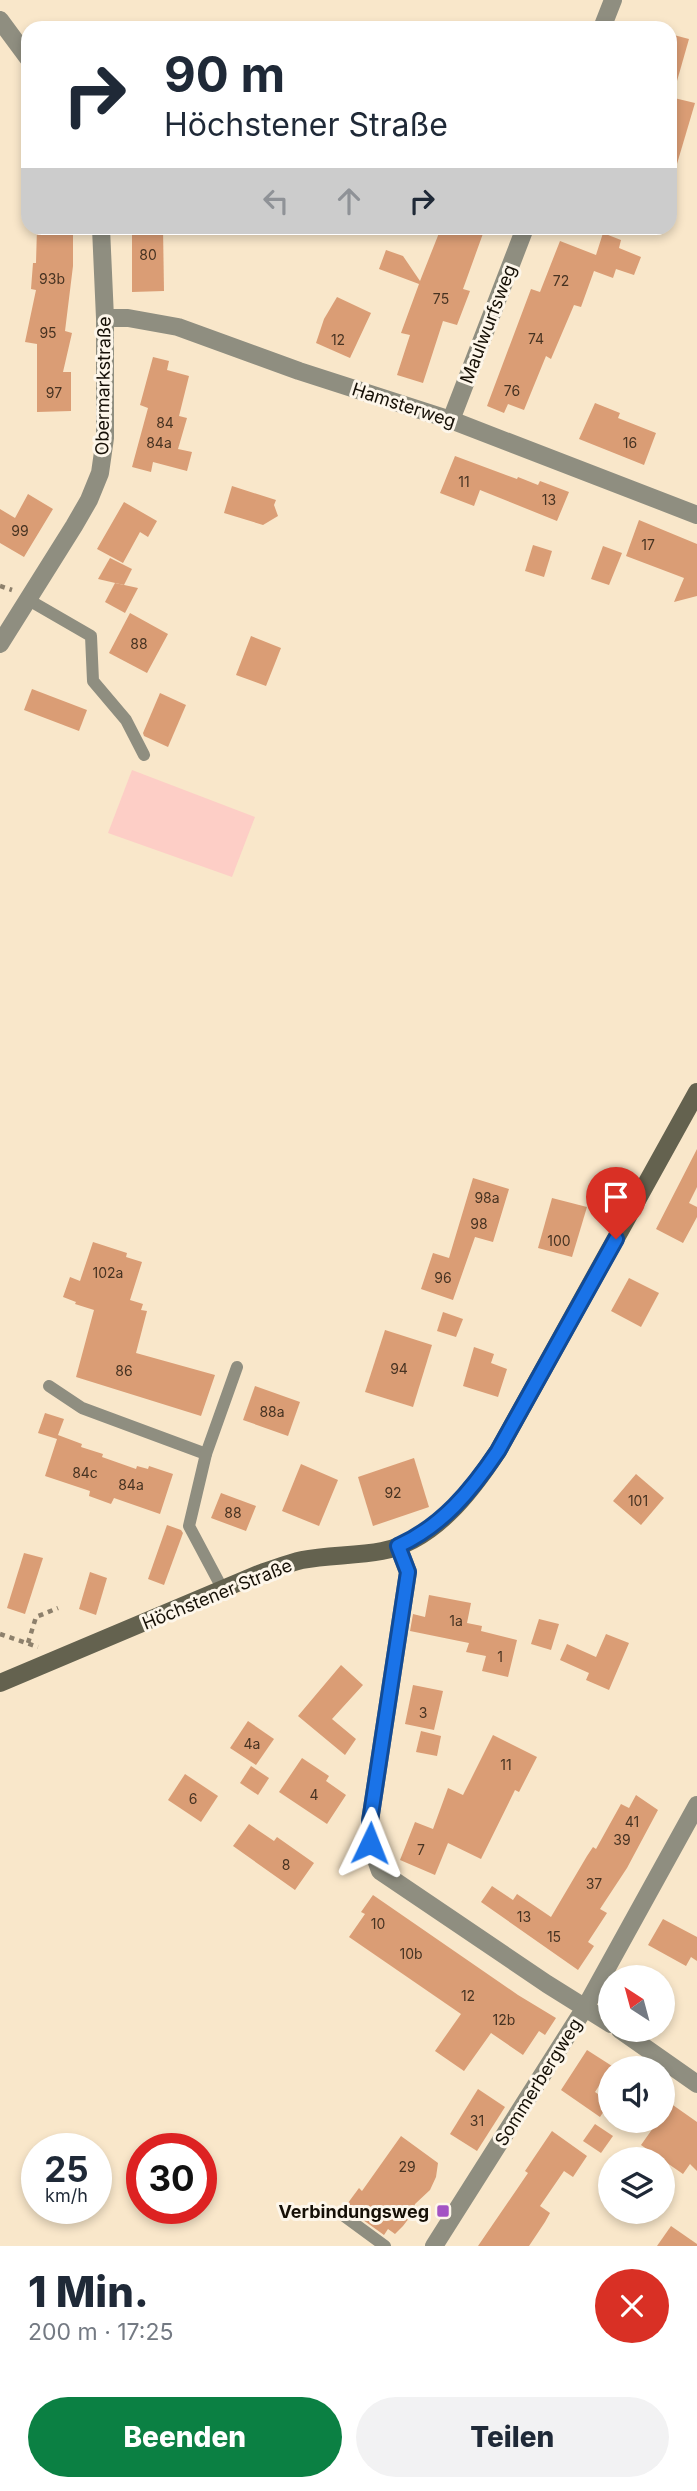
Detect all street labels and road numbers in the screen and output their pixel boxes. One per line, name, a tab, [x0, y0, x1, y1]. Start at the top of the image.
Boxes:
street label: Maulwurfsweg	[456, 262, 520, 386]
street label: Obermarkstraße	[91, 316, 115, 456]
street label: Hamsterweg	[349, 378, 459, 432]
street label: Höchstener Straße	[139, 1554, 295, 1634]
street label: Sommerbergweg	[490, 2014, 586, 2150]

